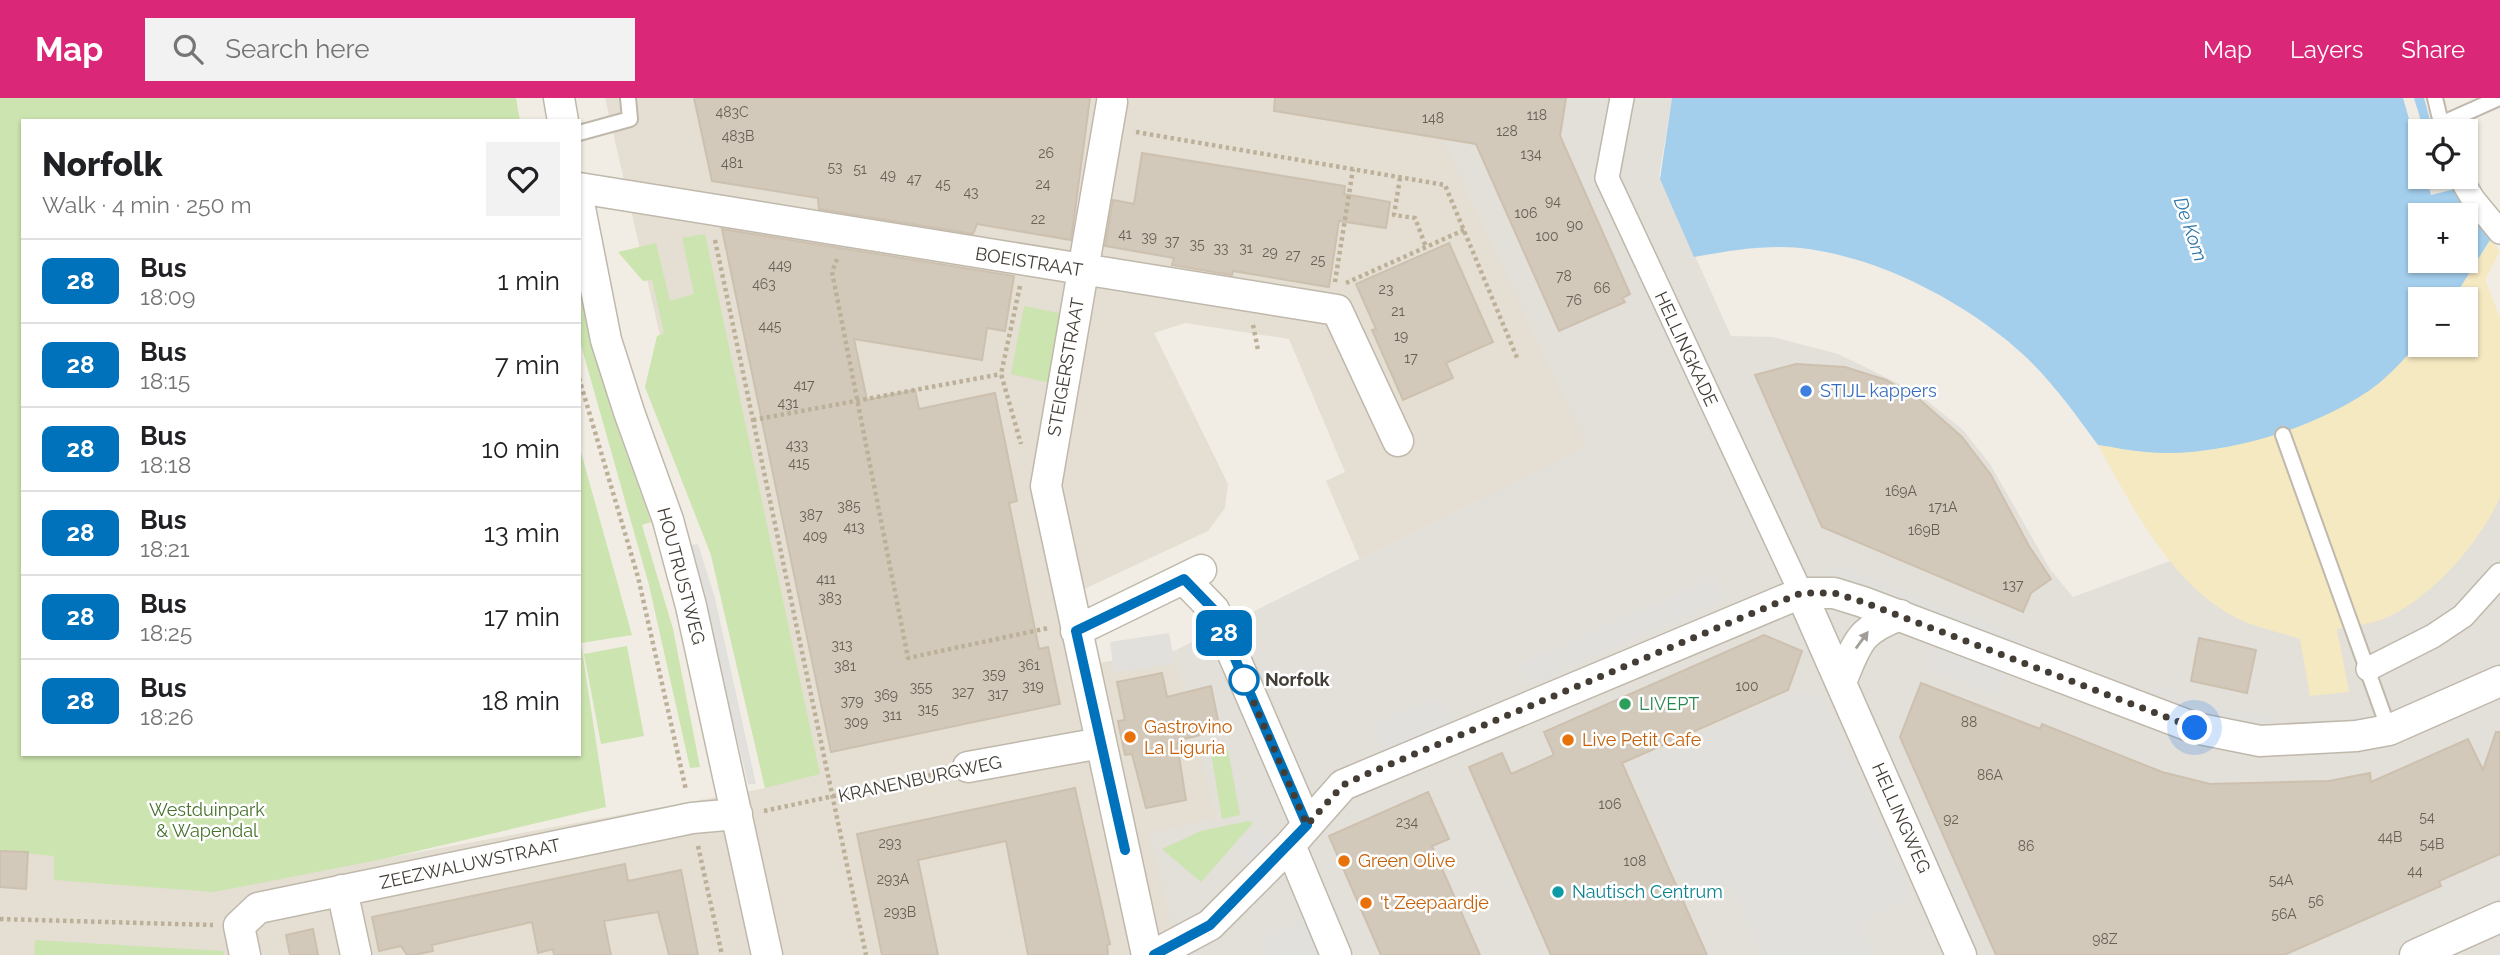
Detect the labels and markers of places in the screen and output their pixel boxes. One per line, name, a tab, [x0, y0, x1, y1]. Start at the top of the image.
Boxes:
place label: STIJL kappers	[1820, 380, 1937, 401]
marker: STIJL kappers	[1798, 383, 1814, 399]
marker: Norfolk	[1229, 665, 1259, 695]
place label: Norfolk	[1265, 669, 1331, 690]
place label: LIVEPT	[1639, 693, 1699, 714]
marker: LIVEPT	[1617, 696, 1633, 712]
place label: Gastrovino La Liguria	[1144, 716, 1233, 758]
marker: Gastrovino La Liguria	[1122, 729, 1138, 745]
place label: Live Petit Cafe	[1582, 729, 1702, 750]
marker: Live Petit Cafe	[1560, 732, 1576, 748]
place label: Green Olive	[1358, 850, 1456, 871]
marker: Green Olive	[1336, 853, 1352, 869]
place label: Nautisch Centrum	[1572, 881, 1723, 902]
marker: Nautisch Centrum	[1550, 884, 1566, 900]
place label: 't Zeepaardje	[1380, 892, 1489, 913]
marker: 't Zeepaardje	[1358, 895, 1374, 911]

